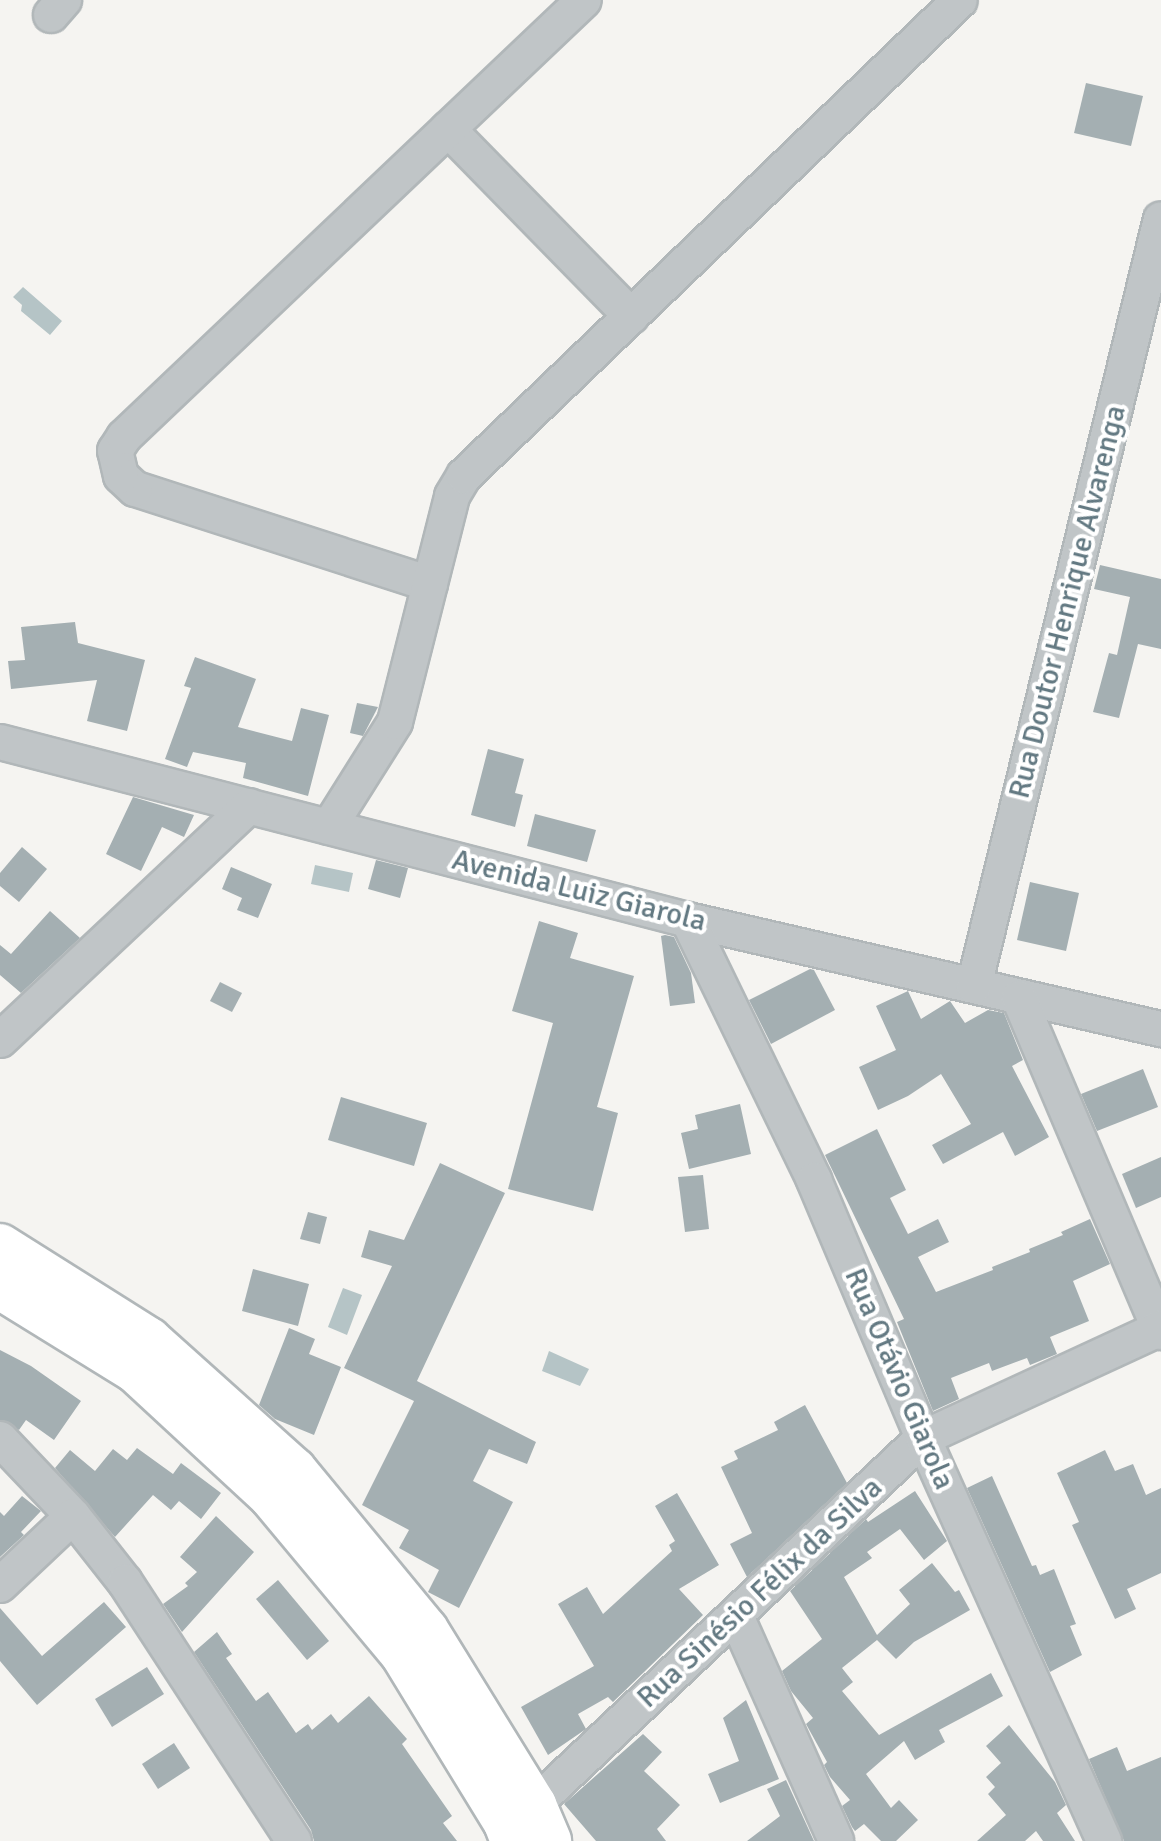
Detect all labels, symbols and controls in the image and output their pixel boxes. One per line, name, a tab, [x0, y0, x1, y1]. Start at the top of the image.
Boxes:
street label: Rua Doutor Henrique Alvarenga	[1002, 402, 1134, 802]
street label: Avenida Luiz Giarola	[448, 842, 710, 940]
street label: Rua Otávio Giarola	[836, 1263, 962, 1495]
street label: Rua Sinésio Félix da Silva	[630, 1470, 890, 1716]

